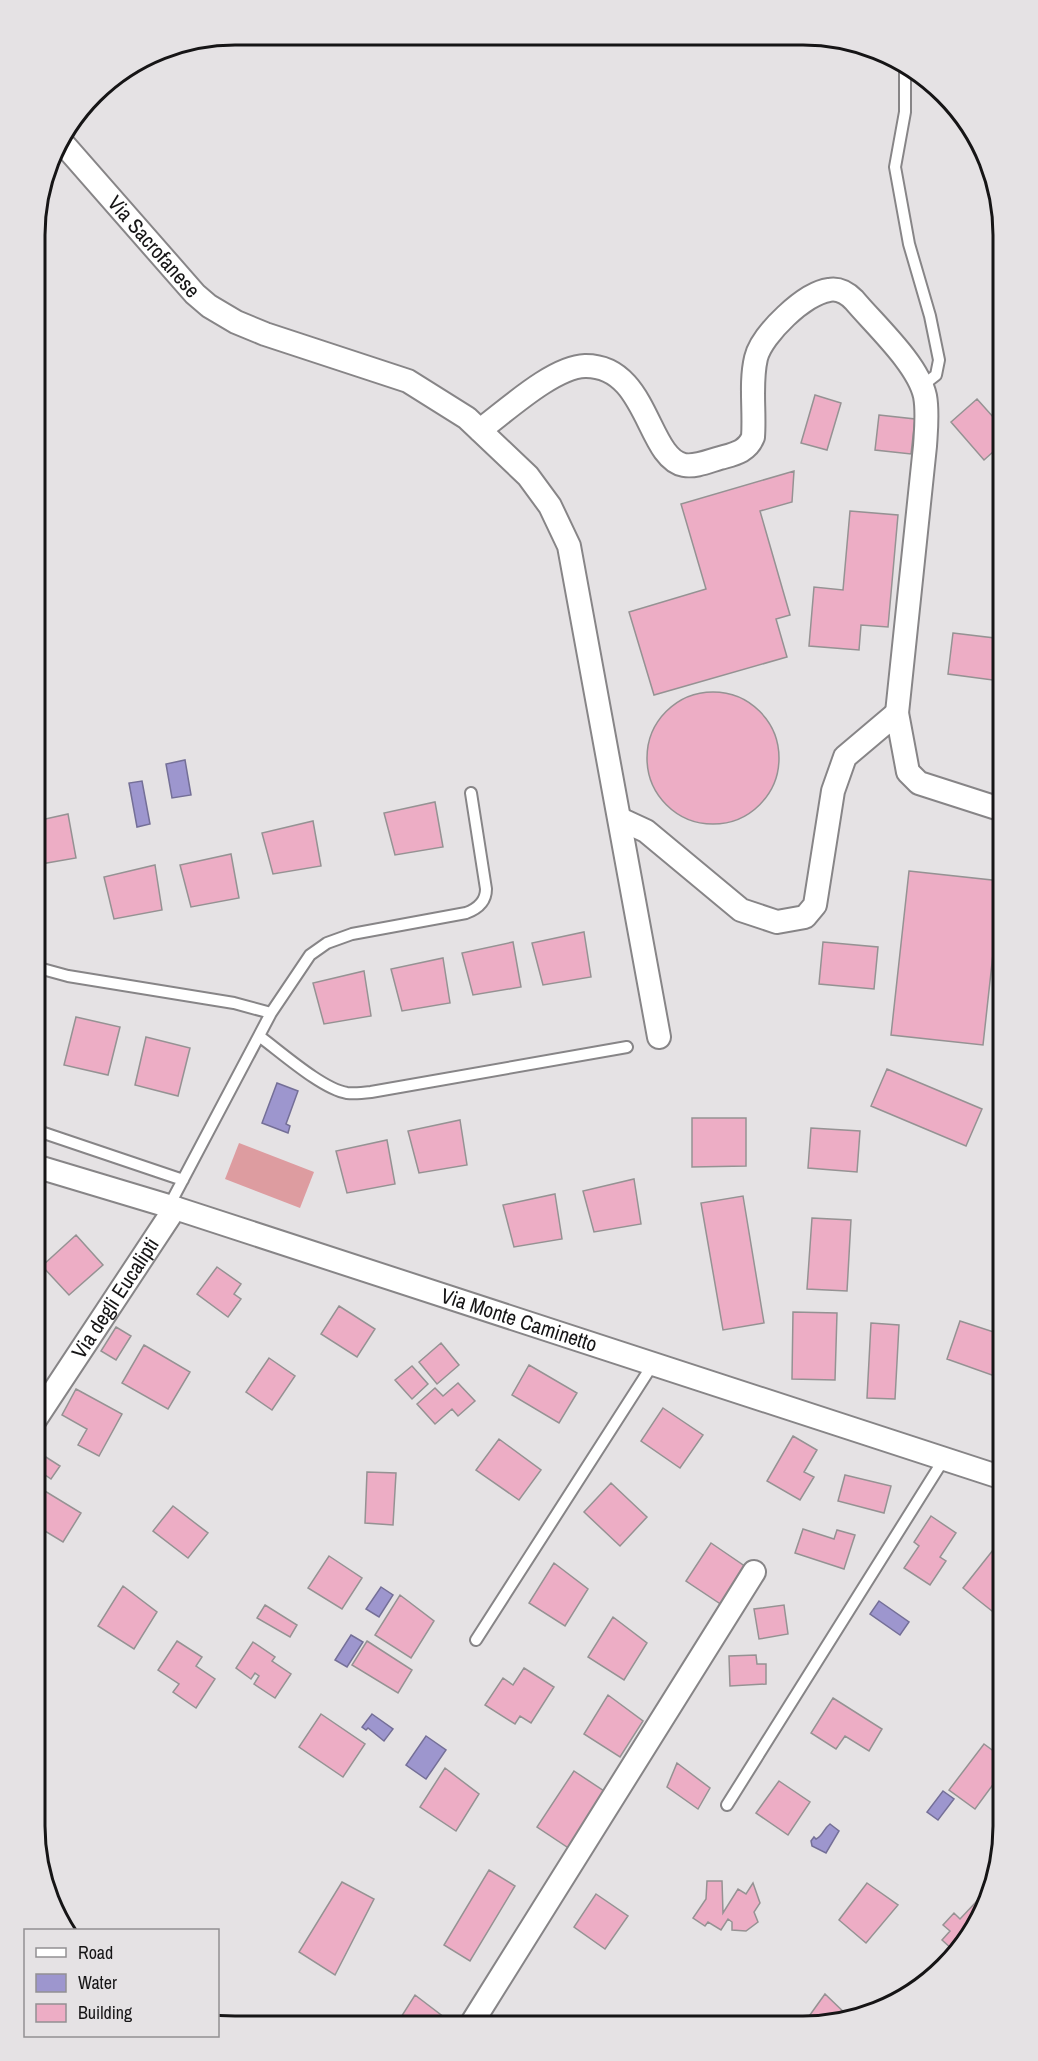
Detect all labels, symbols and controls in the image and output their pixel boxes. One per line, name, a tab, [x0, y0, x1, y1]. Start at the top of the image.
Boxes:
street label: Via Sacrofanese	[101, 189, 207, 304]
street label: Via degli Eucalipti	[64, 1232, 166, 1364]
street label: Via Monte Caminetto	[437, 1281, 601, 1359]
legend	[24, 1929, 219, 2037]
text: Road	[78, 1940, 113, 1965]
text: Water	[78, 1970, 117, 1995]
text: Building	[78, 2000, 133, 2025]

